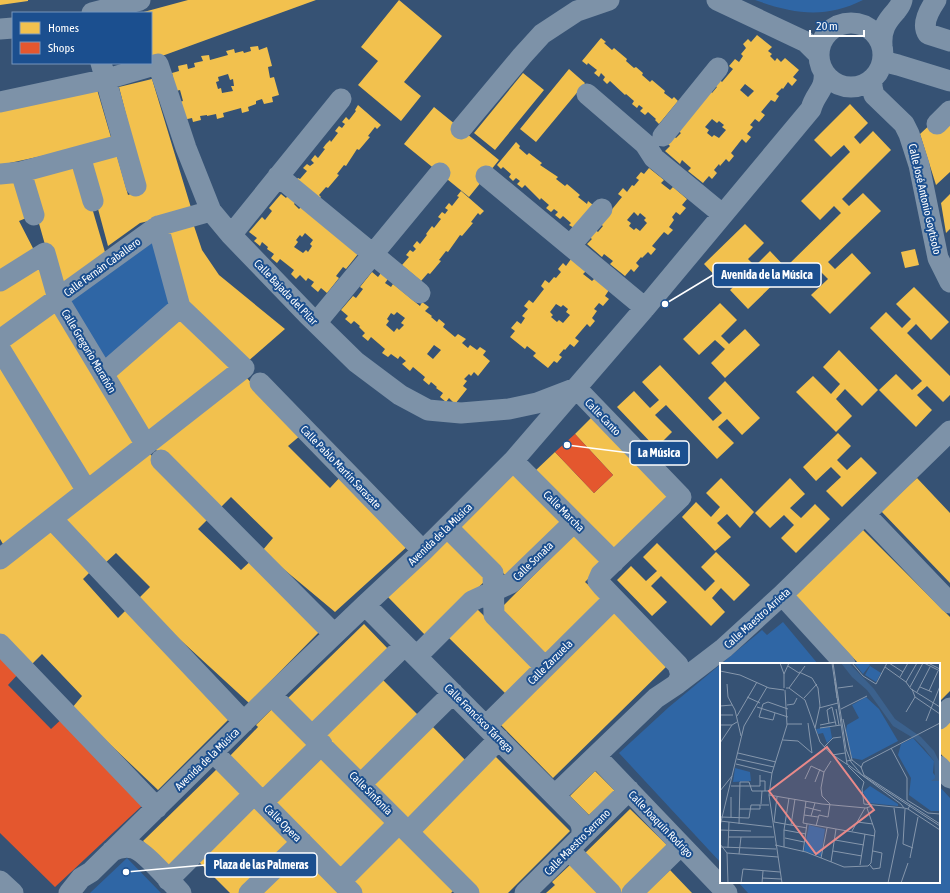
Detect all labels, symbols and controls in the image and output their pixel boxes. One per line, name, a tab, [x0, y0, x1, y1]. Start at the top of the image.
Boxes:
legend	[12, 12, 152, 64]
scale bar	[810, 12, 864, 38]
text: 20 m	[816, 19, 838, 33]
text: Homes	[48, 21, 79, 35]
text: Shops	[48, 41, 74, 55]
street label: Calle José Antonio Goytisolo	[906, 143, 944, 255]
street label: Calle Fernán Caballero	[61, 235, 143, 299]
street label: Calle Bajada del Pilar	[252, 257, 321, 328]
callout: Avenida de la Música	[713, 263, 821, 287]
text: Avenida de la Música	[720, 268, 813, 282]
street label: Calle Gregorio Marañón	[59, 307, 119, 395]
street label: Calle Canto	[583, 396, 623, 438]
street label: Calle Pablo Martín Sarasate	[298, 423, 384, 511]
callout: La Música	[630, 441, 689, 465]
text: La Música	[638, 446, 681, 460]
street label: Calle Marcha	[541, 488, 587, 534]
street label: Avenida de la Música	[406, 500, 474, 568]
street label: Calle Sonata	[511, 539, 555, 583]
street label: Calle Maestro Arrieta	[722, 585, 792, 651]
street label: Calle Zarzuela	[525, 637, 575, 687]
inset map	[720, 663, 940, 883]
street label: Calle Francisco Tárrega	[442, 681, 516, 755]
street label: Avenida de la Música	[173, 725, 241, 793]
street label: Calle Sinfonía	[347, 769, 395, 817]
street label: Calle Joaquín Rodrigo	[626, 788, 696, 860]
street label: Calle Opera	[262, 802, 304, 844]
street label: Calle Maestro Serrano	[542, 807, 612, 877]
callout: Plaza de las Palmeras	[205, 853, 317, 877]
text: Plaza de las Palmeras	[213, 858, 309, 872]

